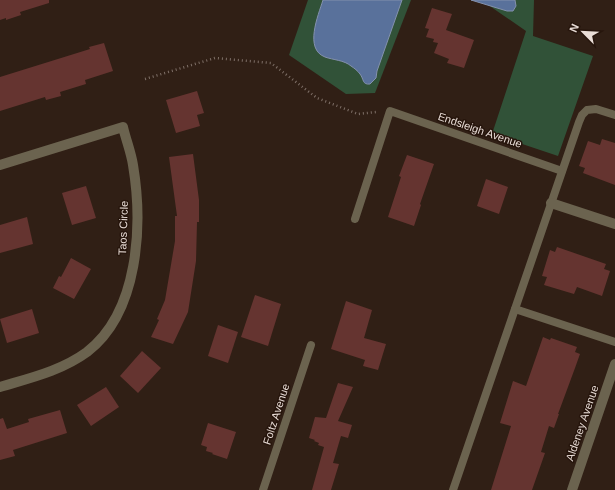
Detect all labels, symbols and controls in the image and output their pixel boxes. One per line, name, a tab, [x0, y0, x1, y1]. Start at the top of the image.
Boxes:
north arrow	[563, 12, 603, 52]
text: N	[567, 22, 581, 34]
street label: Endsleigh Avenue	[437, 110, 523, 150]
street label: Taos Circle	[116, 201, 130, 255]
street label: Foltz Avenue	[260, 382, 292, 446]
street label: Aldeney Avenue	[563, 384, 601, 462]

